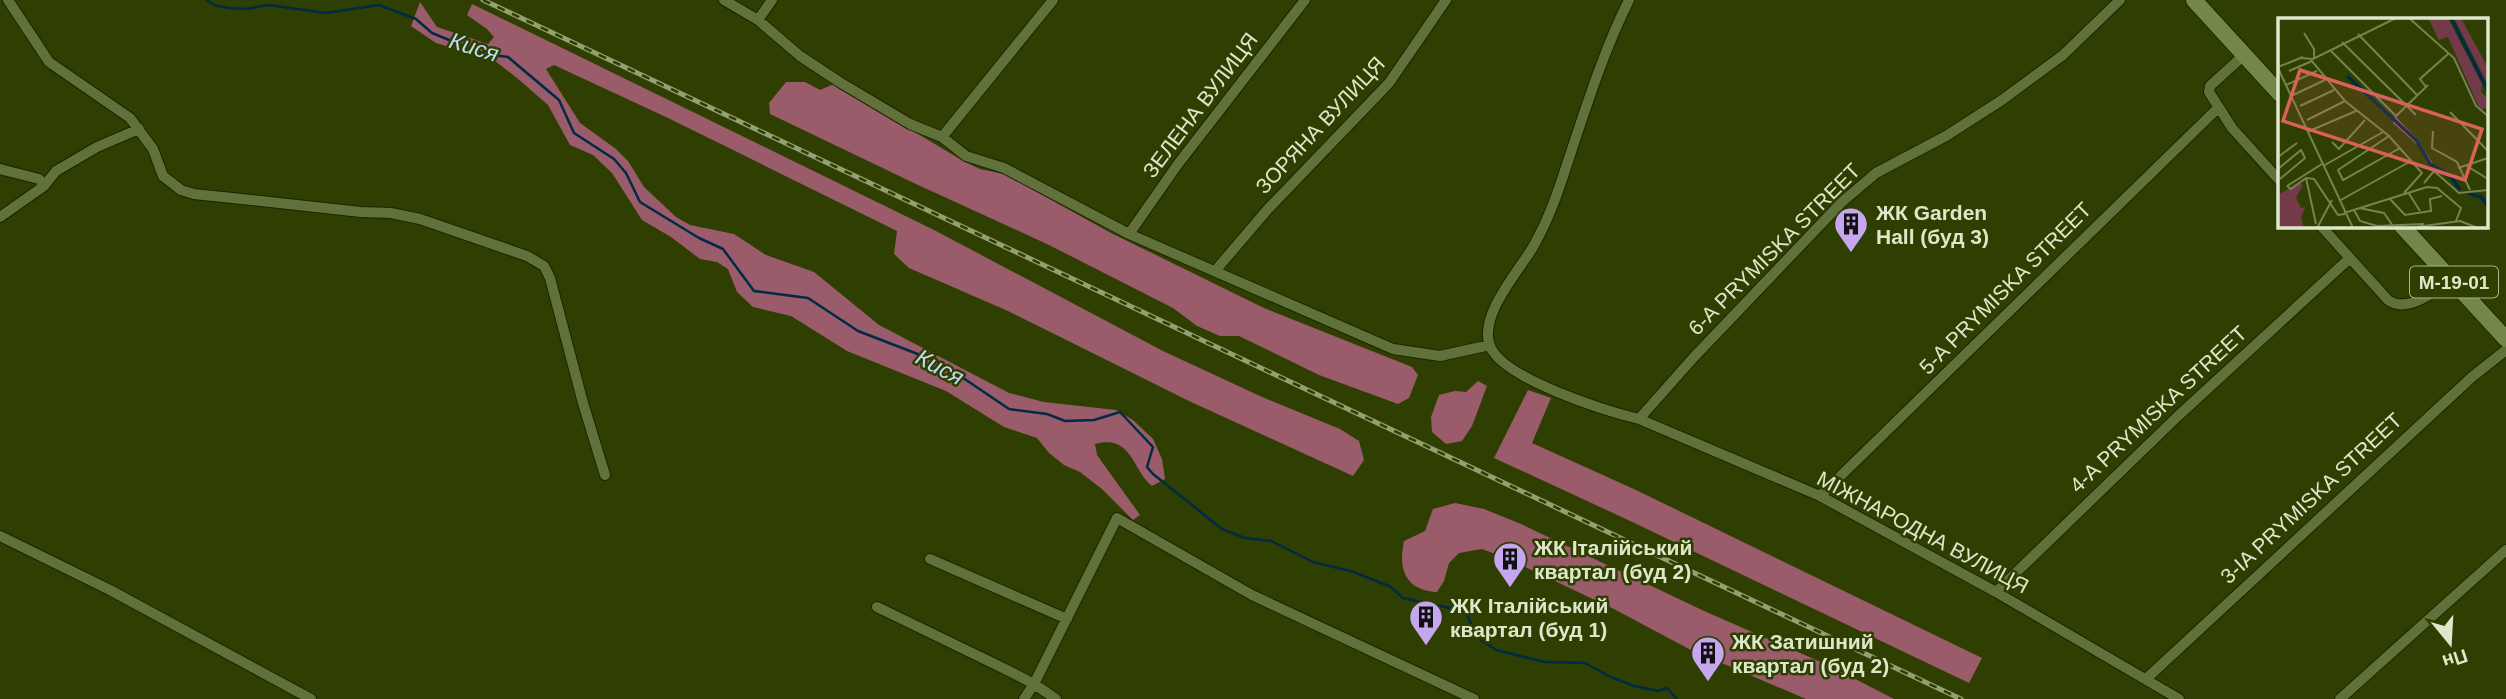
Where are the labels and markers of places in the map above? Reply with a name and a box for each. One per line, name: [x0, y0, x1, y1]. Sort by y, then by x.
place label: ЖК Garden Hall (буд 3): [1875, 201, 1989, 248]
building icon: ЖК Garden Hall (буд 3): [1832, 205, 1870, 254]
place label: ЖК Італійський квартал (буд 2): [1533, 536, 1692, 583]
building icon: ЖК Італійський квартал (буд 2): [1491, 540, 1529, 589]
place label: ЖК Італійський квартал (буд 1): [1449, 594, 1608, 641]
building icon: ЖК Італійський квартал (буд 1): [1407, 598, 1445, 647]
place label: ЖК Затишний квартал (буд 2): [1731, 630, 1889, 677]
building icon: ЖК Затишний квартал (буд 2): [1689, 634, 1727, 683]

